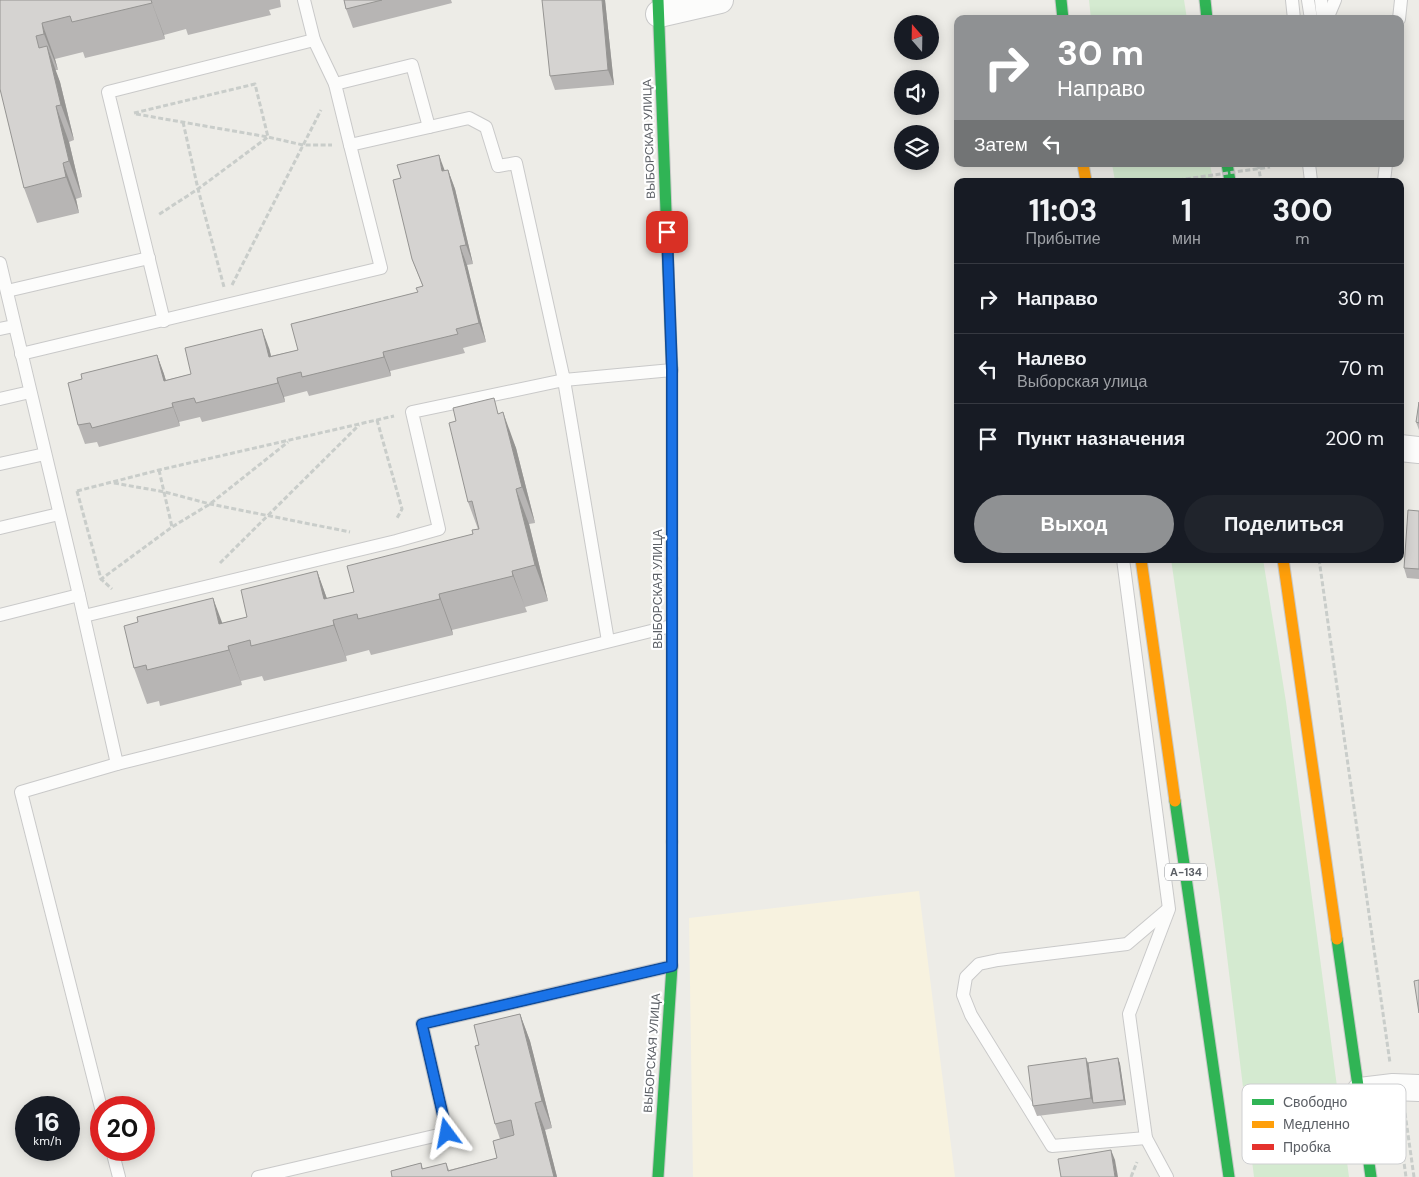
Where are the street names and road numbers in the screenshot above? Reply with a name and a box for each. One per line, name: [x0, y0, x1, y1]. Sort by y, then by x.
street label: ВЫБОРСКАЯ УЛИЦА: [639, 79, 659, 199]
street label: ВЫБОРСКАЯ УЛИЦА: [650, 529, 666, 649]
road number: А-134: [1165, 864, 1207, 880]
street label: ВЫБОРСКАЯ УЛИЦА: [640, 993, 664, 1113]

